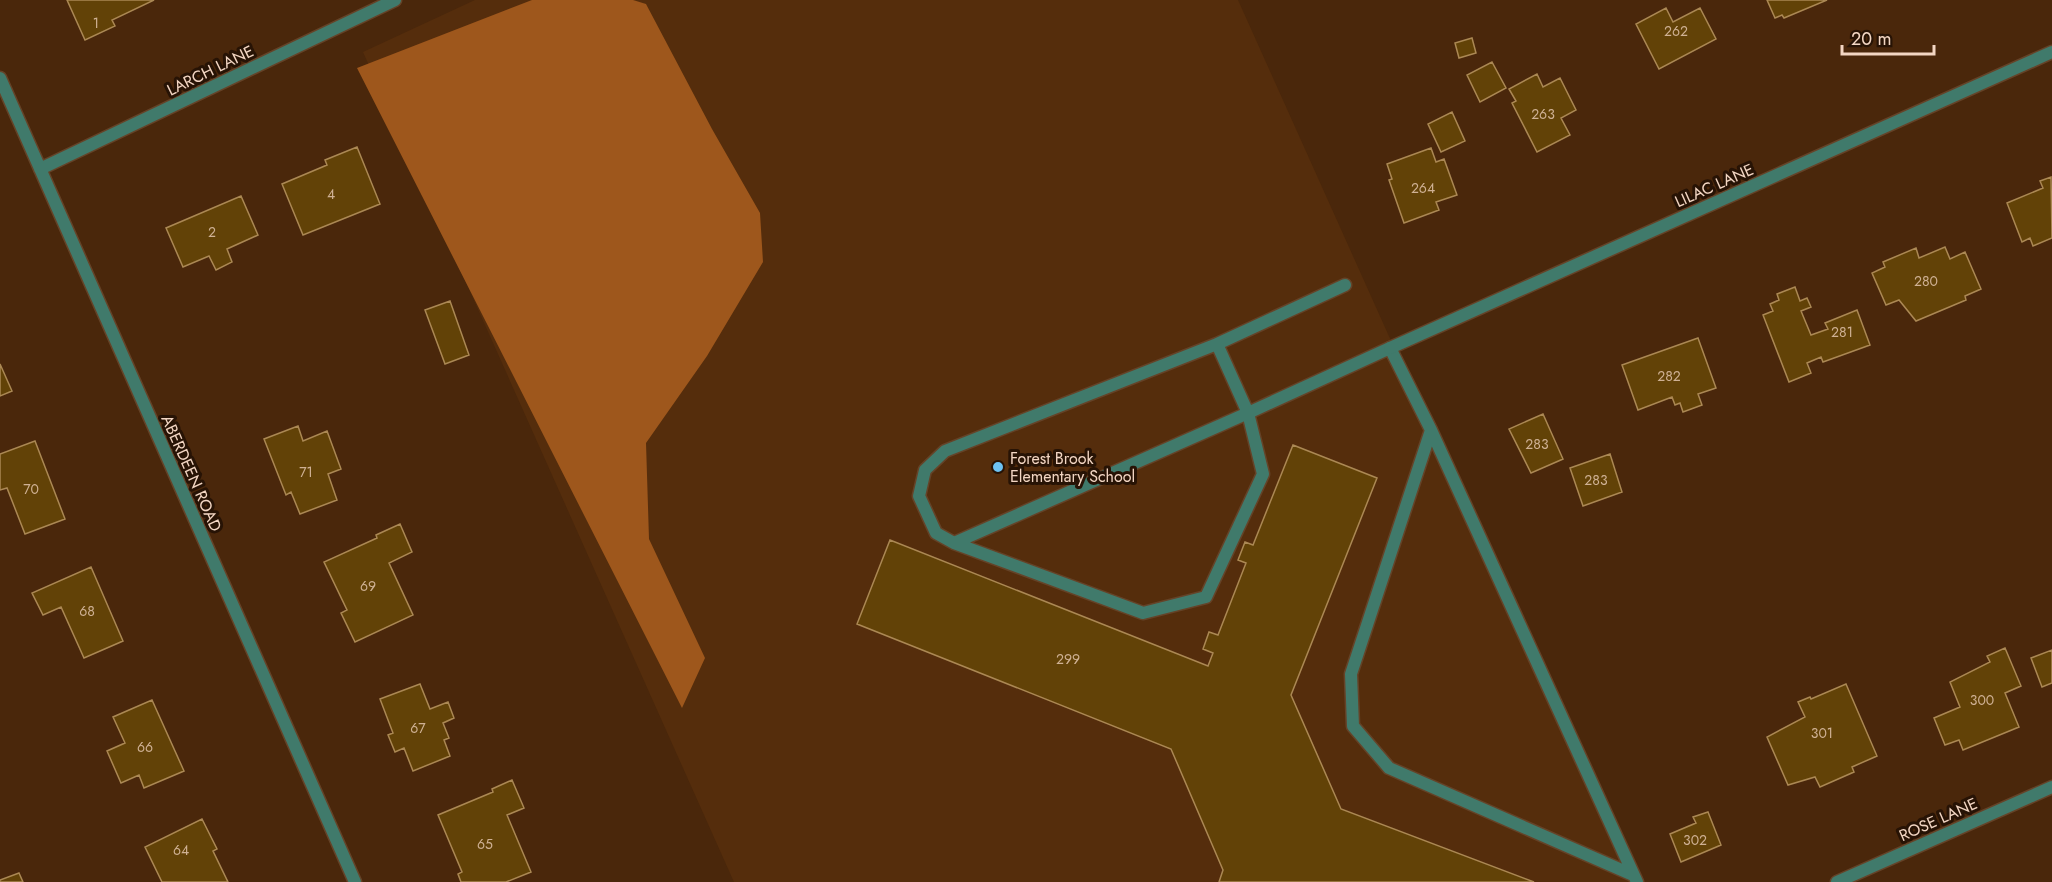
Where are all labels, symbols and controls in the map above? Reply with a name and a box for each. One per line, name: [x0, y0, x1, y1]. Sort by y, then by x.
house number: 1: [93, 13, 99, 33]
scale bar: [1842, 18, 1934, 56]
house number: 262: [1664, 21, 1688, 41]
text: 20 m: [1851, 26, 1891, 52]
street label: LARCH LANE: [163, 40, 257, 101]
house number: 263: [1531, 104, 1555, 124]
street label: LILAC LANE: [1671, 158, 1757, 213]
house number: 264: [1411, 178, 1435, 198]
house number: 4: [327, 184, 335, 204]
house number: 2: [208, 222, 216, 242]
house number: 280: [1914, 271, 1938, 291]
house number: 281: [1831, 322, 1853, 342]
house number: 282: [1657, 366, 1681, 386]
street label: ABERDEEN ROAD: [156, 411, 228, 535]
house number: 283: [1525, 434, 1549, 454]
place label: Forest Brook Elementary School: [1010, 447, 1135, 488]
marker: Forest Brook Elementary School: [991, 460, 1005, 474]
house number: 71: [299, 462, 313, 482]
house number: 283: [1584, 470, 1608, 490]
house number: 70: [23, 479, 39, 499]
house number: 69: [360, 576, 376, 596]
house number: 68: [79, 601, 95, 621]
house number: 299: [1056, 649, 1080, 669]
house number: 300: [1970, 690, 1994, 710]
house number: 67: [410, 718, 426, 738]
house number: 301: [1811, 723, 1833, 743]
house number: 66: [137, 737, 153, 757]
street label: ROSE LANE: [1895, 792, 1981, 847]
house number: 302: [1683, 830, 1707, 850]
house number: 65: [477, 834, 493, 854]
house number: 64: [173, 840, 189, 860]

